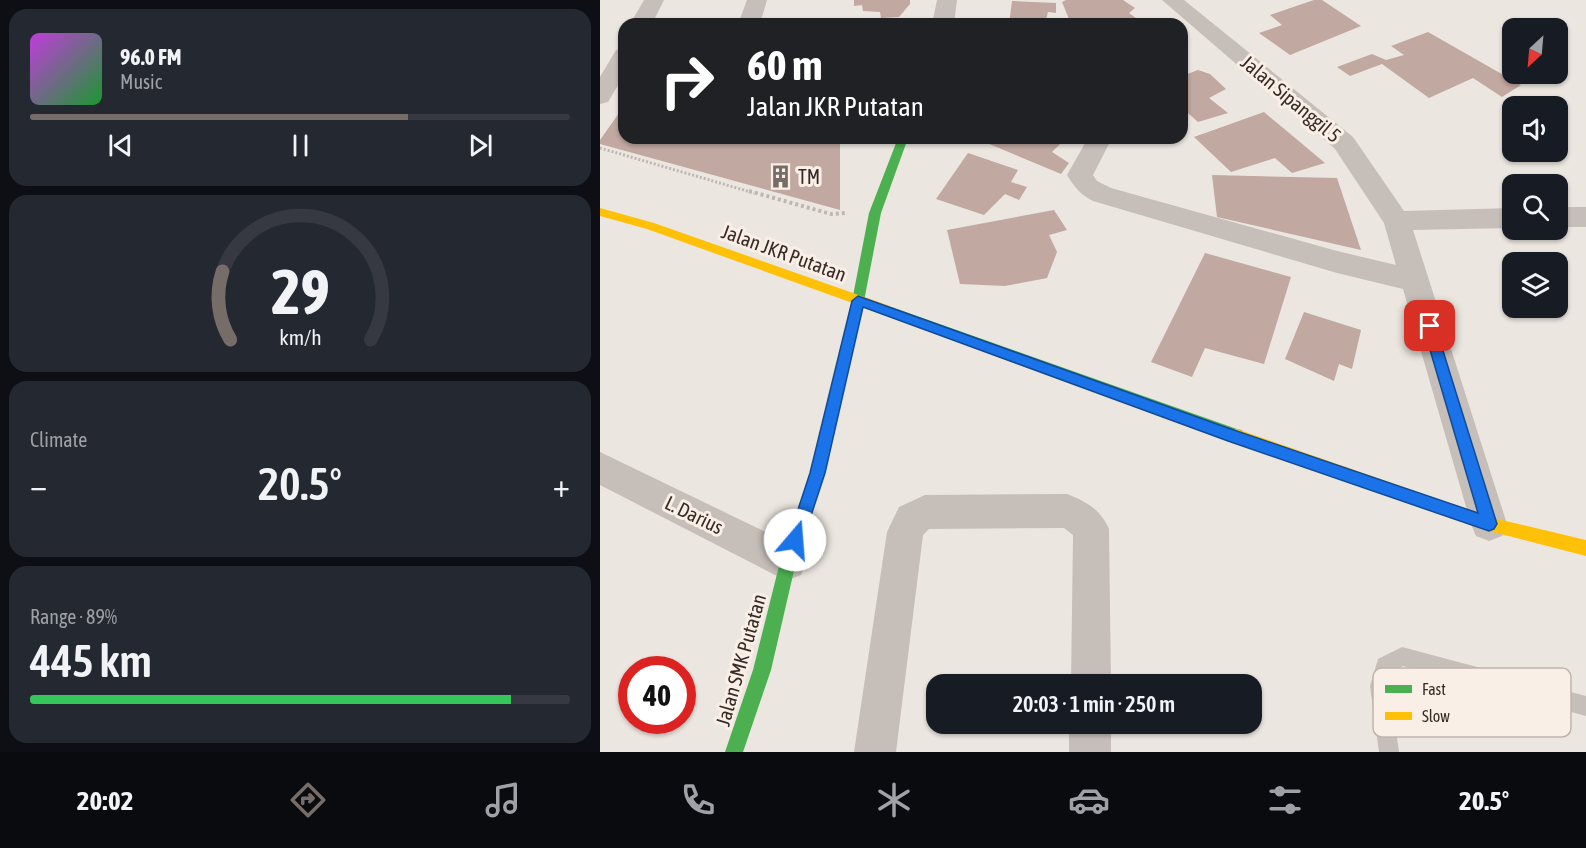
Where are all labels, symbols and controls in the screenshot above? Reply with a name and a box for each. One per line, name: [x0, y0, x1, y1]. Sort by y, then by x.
north arrow: [1502, 18, 1568, 84]
map controls: [1502, 18, 1568, 318]
text: 60 m: [747, 41, 822, 89]
icon: right: [648, 42, 726, 120]
text: 96.0 FM: [120, 44, 182, 70]
street label: Jalan Sipanggil 5: [1237, 50, 1346, 147]
text: Music: [120, 70, 162, 93]
text: Jalan JKR Putatan: [747, 91, 924, 122]
button: sound: [1502, 96, 1568, 162]
icon: previous: [104, 129, 137, 162]
icon: pause: [284, 129, 317, 162]
icon: next: [464, 129, 497, 162]
building icon: TM: [767, 164, 793, 190]
place label: TM: [798, 165, 820, 188]
button: search: [1502, 174, 1568, 240]
street label: Jalan JKR Putatan: [719, 219, 850, 286]
button: layers: [1502, 252, 1568, 318]
text: 29: [271, 256, 329, 327]
pin: [1404, 300, 1455, 351]
icon: arrive: [1413, 309, 1446, 342]
text: km/h: [279, 326, 321, 351]
text: Climate: [30, 428, 87, 451]
text: 20.5°: [258, 458, 342, 510]
text: −: [30, 466, 47, 504]
text: +: [553, 466, 570, 504]
street label: L. Darius: [661, 491, 727, 538]
position arrow: [763, 508, 827, 572]
street label: Jalan SMK Putatan: [711, 591, 770, 729]
text: Range · 89%: [30, 605, 117, 628]
text: 445 km: [30, 635, 152, 687]
speed limit sign: 40: [618, 656, 696, 734]
legend: [1373, 668, 1571, 737]
text: Fast: [1422, 680, 1446, 698]
text: 20:03 · 1 min · 250 m: [1013, 691, 1175, 717]
text: Slow: [1422, 707, 1450, 725]
icon: directions: [287, 779, 329, 821]
icon: music: [482, 779, 524, 821]
icon: phone: [677, 779, 719, 821]
icon: climate: [873, 779, 915, 821]
icon: car: [1068, 779, 1110, 821]
icon: filters: [1264, 779, 1306, 821]
text: 20:02: [77, 785, 133, 816]
text: 20.5°: [1459, 785, 1509, 816]

